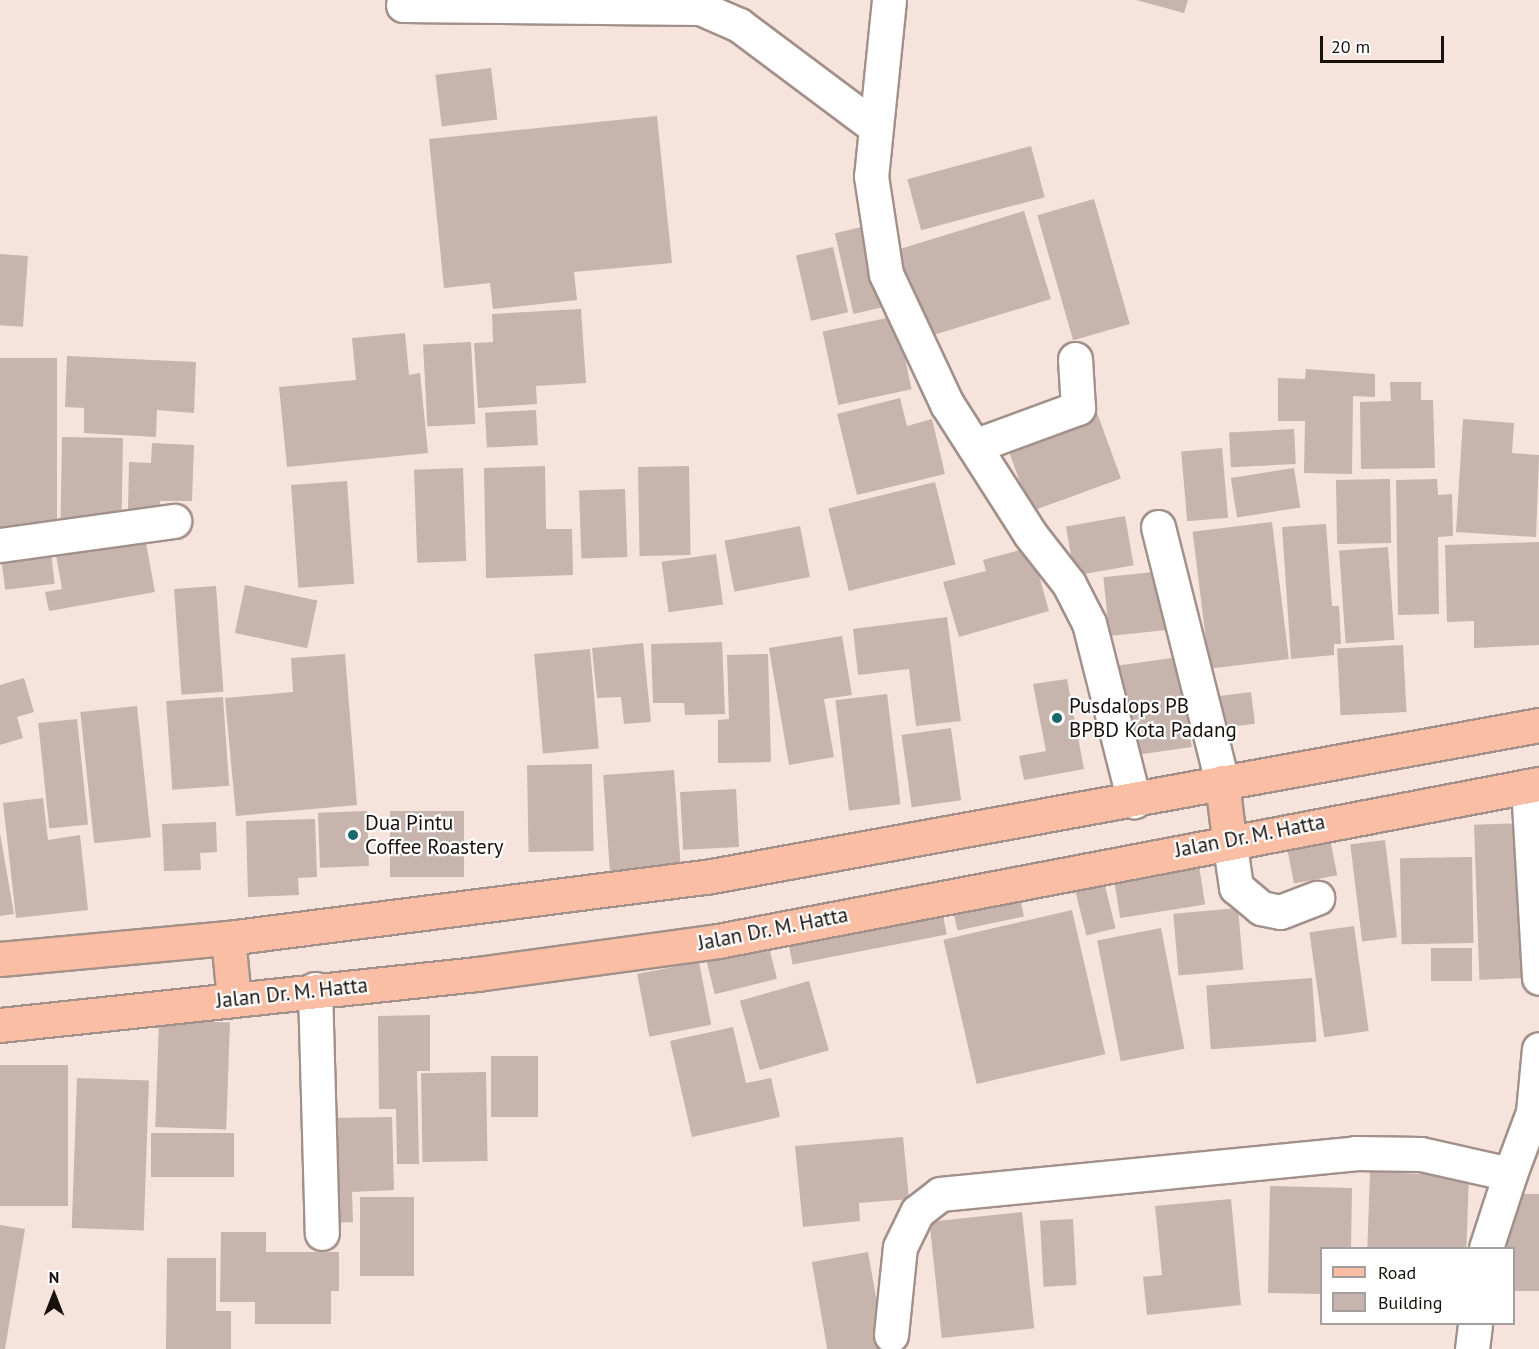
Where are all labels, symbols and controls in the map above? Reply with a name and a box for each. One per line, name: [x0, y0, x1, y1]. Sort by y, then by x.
scale bar: [1323, 24, 1448, 62]
text: 20 m: [1331, 35, 1370, 58]
place label: Pusdalops PB BPBD Kota Padang: [1069, 693, 1237, 743]
marker: Pusdalops PB BPBD Kota Padang: [1050, 711, 1064, 725]
street label: Jalan Dr. M. Hatta: [1171, 809, 1329, 863]
place label: Dua Pintu Coffee Roastery: [365, 810, 504, 860]
marker: Dua Pintu Coffee Roastery: [346, 828, 360, 842]
street label: Jalan Dr. M. Hatta: [694, 902, 852, 956]
street label: Jalan Dr. M. Hatta: [213, 972, 371, 1014]
legend: [1320, 1247, 1515, 1325]
text: Road: [1378, 1261, 1416, 1284]
north arrow: [24, 1265, 84, 1325]
text: N: [49, 1267, 59, 1287]
text: Building: [1378, 1291, 1442, 1314]

